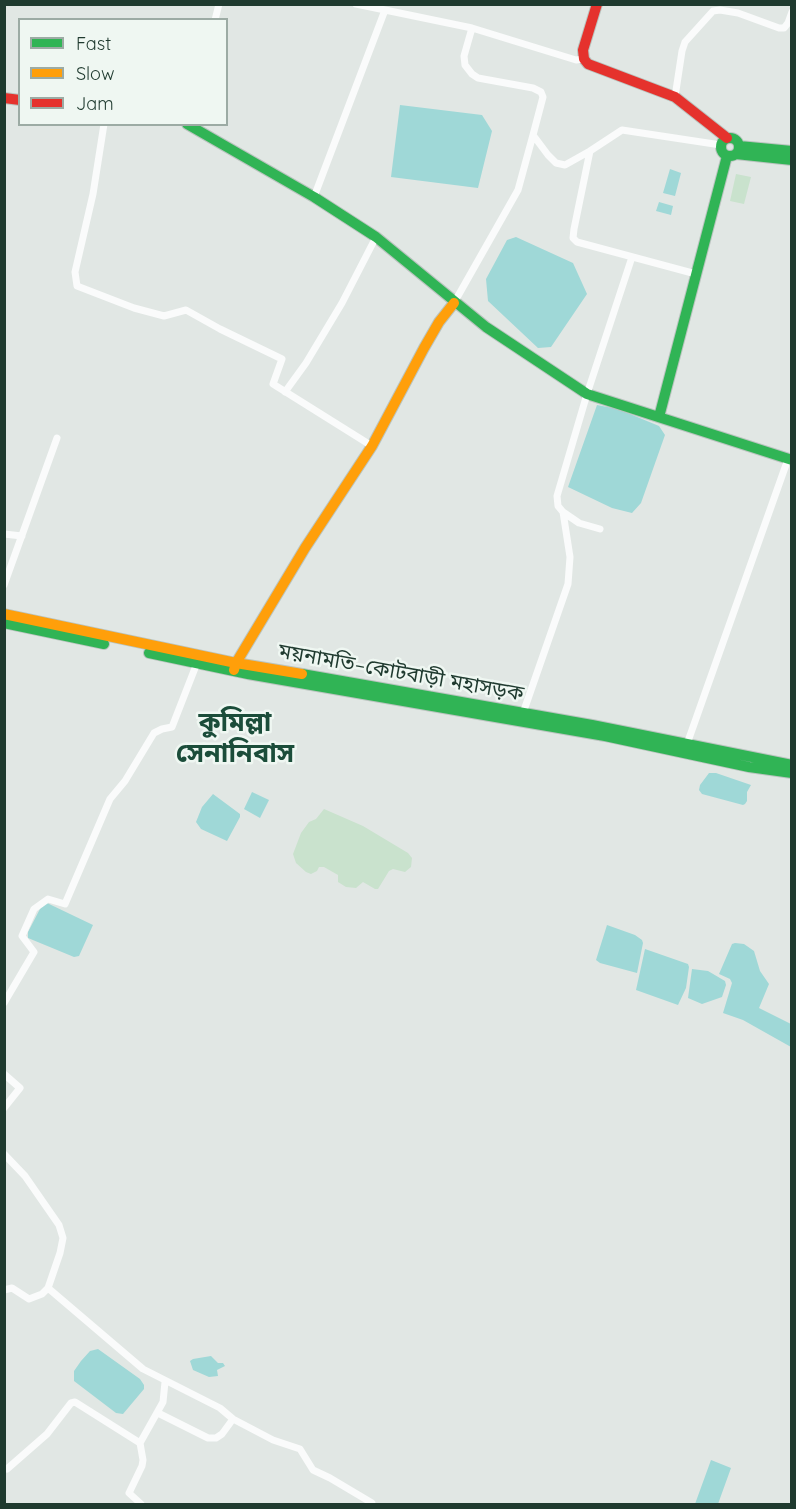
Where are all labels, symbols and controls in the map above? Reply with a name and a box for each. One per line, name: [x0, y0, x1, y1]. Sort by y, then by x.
legend: [18, 18, 228, 126]
text: Fast: [76, 32, 111, 55]
text: Slow: [76, 62, 114, 85]
text: Jam: [76, 92, 114, 115]
street label: ময়নামতি–কোটবাড়ী মহাসড়ক: [276, 639, 526, 707]
district label: কুমিল্লা সেনানিবাস: [176, 707, 294, 770]

